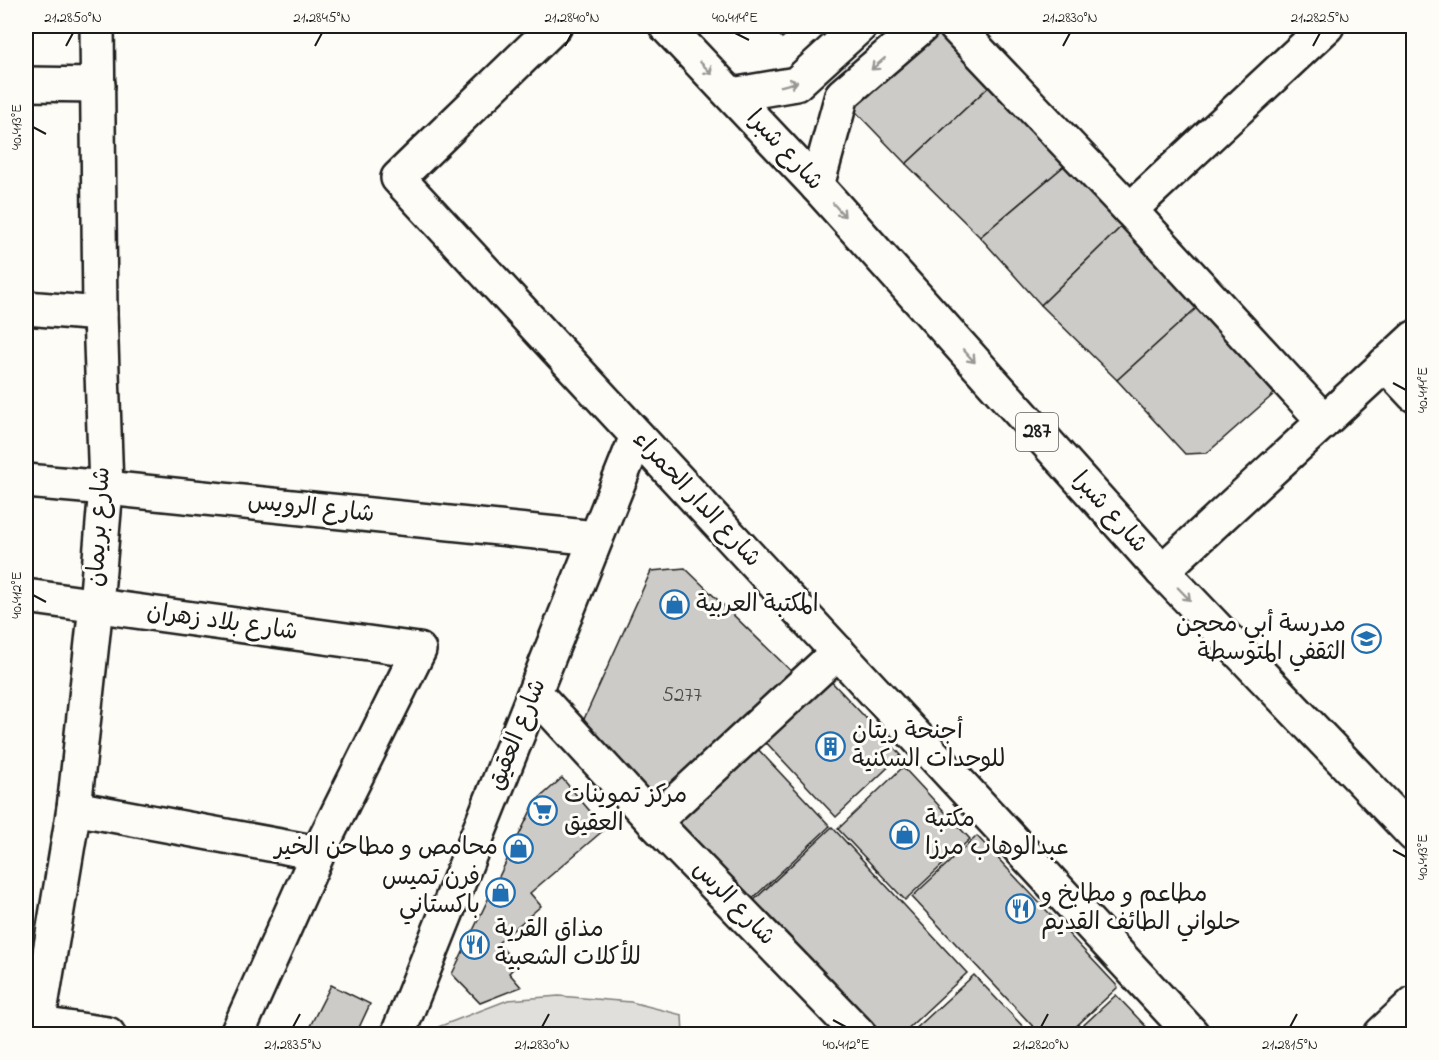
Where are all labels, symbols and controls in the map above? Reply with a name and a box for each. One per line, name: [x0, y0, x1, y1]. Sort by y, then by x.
text: 21.2850°N: [44, 7, 102, 29]
text: 21.2845°N: [293, 7, 351, 29]
text: 21.2840°N: [544, 7, 600, 29]
text: 40.414°E: [712, 7, 758, 29]
text: 21.2830°N: [1042, 7, 1098, 29]
text: 21.2825°N: [1291, 7, 1349, 29]
one-way arrow: [870, 57, 886, 70]
one-way arrow: [699, 60, 713, 75]
one-way arrow: [779, 78, 798, 89]
street label: شارع شبرا: [737, 103, 831, 199]
text: 40.413°E: [6, 104, 28, 150]
one-way arrow: [832, 202, 846, 217]
one-way arrow: [962, 348, 976, 363]
text: 40.414°E: [1412, 367, 1434, 413]
road number: 287: [1016, 413, 1058, 451]
street label: شارع الدار الحمراء: [624, 424, 768, 576]
street label: شارع شبرا: [1063, 464, 1155, 562]
street label: شارع بريمان: [79, 466, 121, 588]
street label: شارع الرويس: [246, 485, 376, 533]
text: 40.412°E: [6, 571, 28, 619]
one-way arrow: [1177, 587, 1191, 602]
place label: المكتبة العربية: [696, 588, 819, 623]
shop icon: المكتبة العربية: [659, 589, 691, 621]
street label: شارع بلاد زهران: [144, 595, 300, 651]
place label: مدرسة أبي محجن الثقفي المتوسطة: [1176, 608, 1346, 672]
school or university icon: مدرسة أبي محجن الثقفي المتوسطة: [1351, 623, 1383, 655]
street label: شارع العقيق: [480, 674, 556, 796]
house number: 5277: [662, 681, 702, 711]
place label: أجنحة ريتان للوحدات السكنية: [852, 715, 1005, 778]
building icon: أجنحة ريتان للوحدات السكنية: [815, 730, 847, 762]
place label: مركز تموينات العقيق: [564, 779, 687, 842]
supermarket icon: مركز تموينات العقيق: [527, 794, 559, 826]
place label: مكتبة عبدالوهاب مرزا: [925, 803, 1069, 866]
shop icon: مكتبة عبدالوهاب مرزا: [888, 818, 920, 850]
place label: محامص و مطاحن الخير: [273, 831, 498, 866]
shop icon: محامص و مطاحن الخير: [503, 832, 535, 864]
text: 40.413°E: [1412, 834, 1434, 880]
street label: شارع الرس: [683, 853, 783, 955]
place label: فرن تميس باكستاني: [382, 861, 480, 925]
shop icon: فرن تميس باكستاني: [485, 876, 517, 908]
place label: مطاعم و مطابخ و حلواني الطائف القديم: [1039, 878, 1240, 942]
restaurant icon: مطاعم و مطابخ و حلواني الطائف القديم: [1004, 893, 1036, 925]
place label: مذاق القرية للأكلات الشعبية: [495, 913, 641, 976]
restaurant icon: مذاق القرية للأكلات الشعبية: [458, 928, 490, 960]
text: 21.2835°N: [264, 1034, 322, 1056]
text: 21.2830°N: [514, 1034, 570, 1056]
text: 40.412°E: [822, 1034, 870, 1056]
text: 21.2820°N: [1013, 1034, 1069, 1056]
text: 21.2815°N: [1262, 1034, 1318, 1056]

